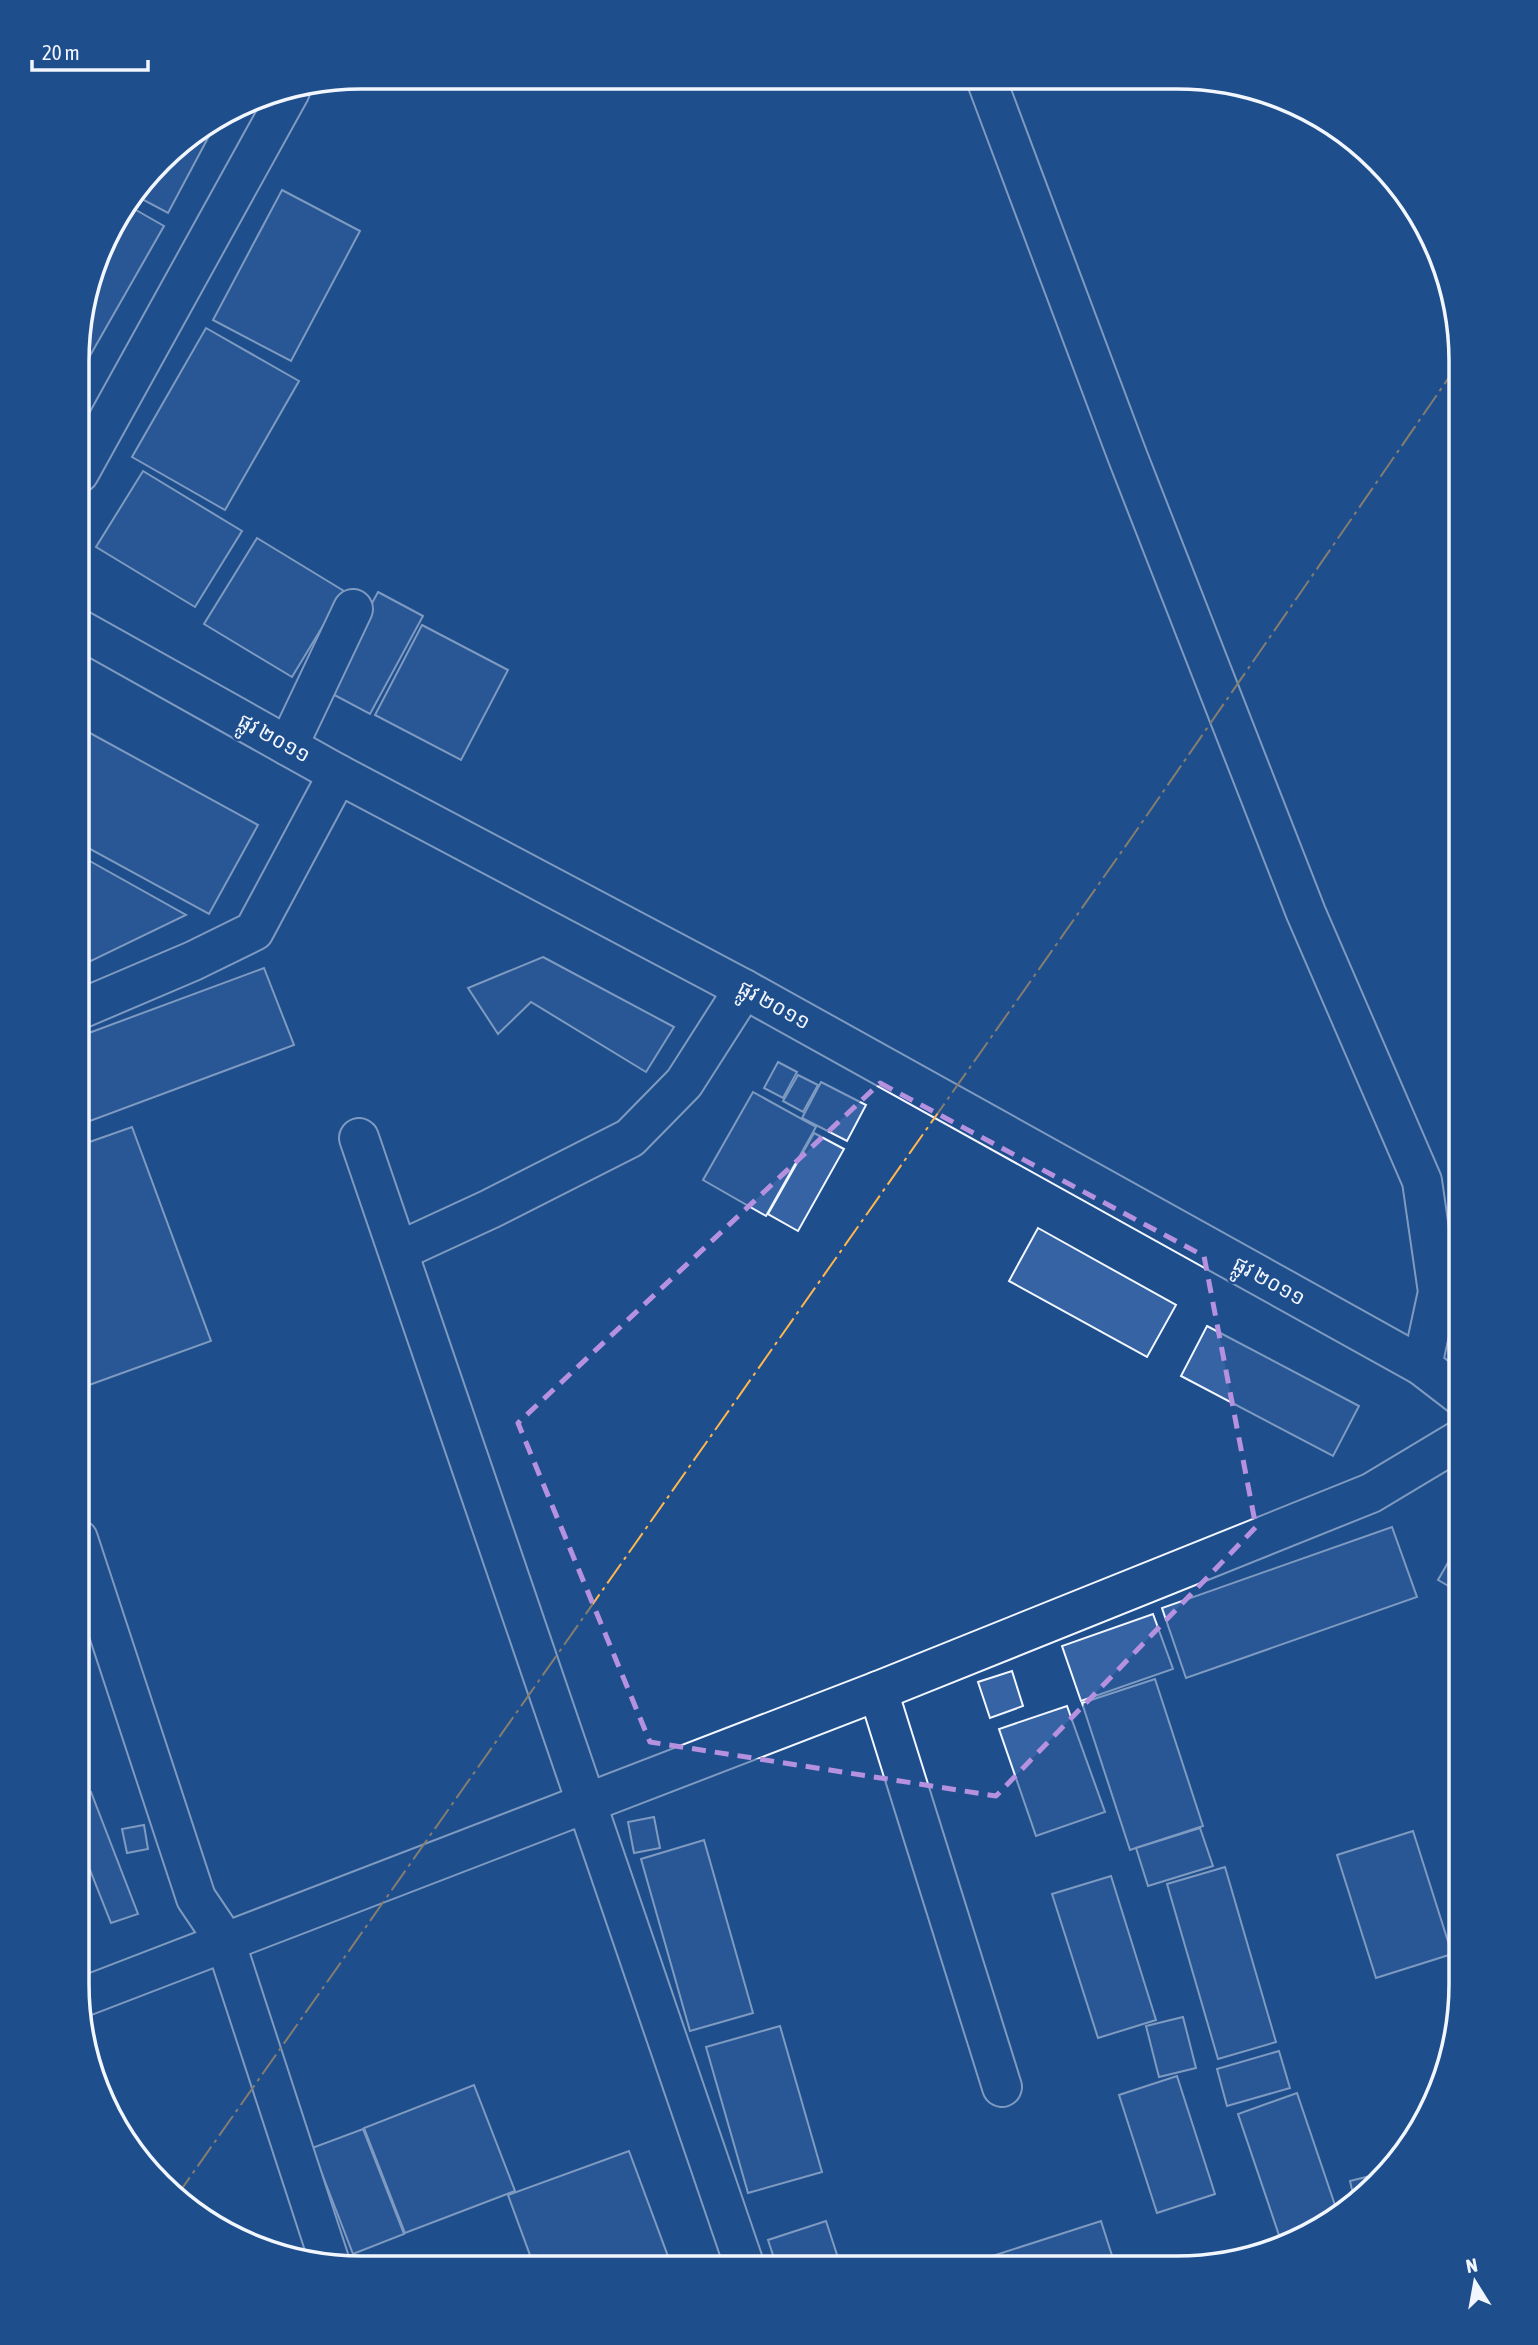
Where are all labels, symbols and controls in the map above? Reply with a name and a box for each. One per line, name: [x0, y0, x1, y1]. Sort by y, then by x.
scale bar: [32, 28, 147, 72]
text: 20 m: [42, 40, 80, 64]
street label: ផ្លូវ ២០១១: [230, 708, 315, 774]
street label: ផ្លូវ ២០១១: [730, 975, 815, 1041]
street label: ផ្លូវ ២០១១: [1225, 1251, 1310, 1317]
north arrow: [1440, 2247, 1510, 2317]
text: N: [1464, 2253, 1479, 2277]

